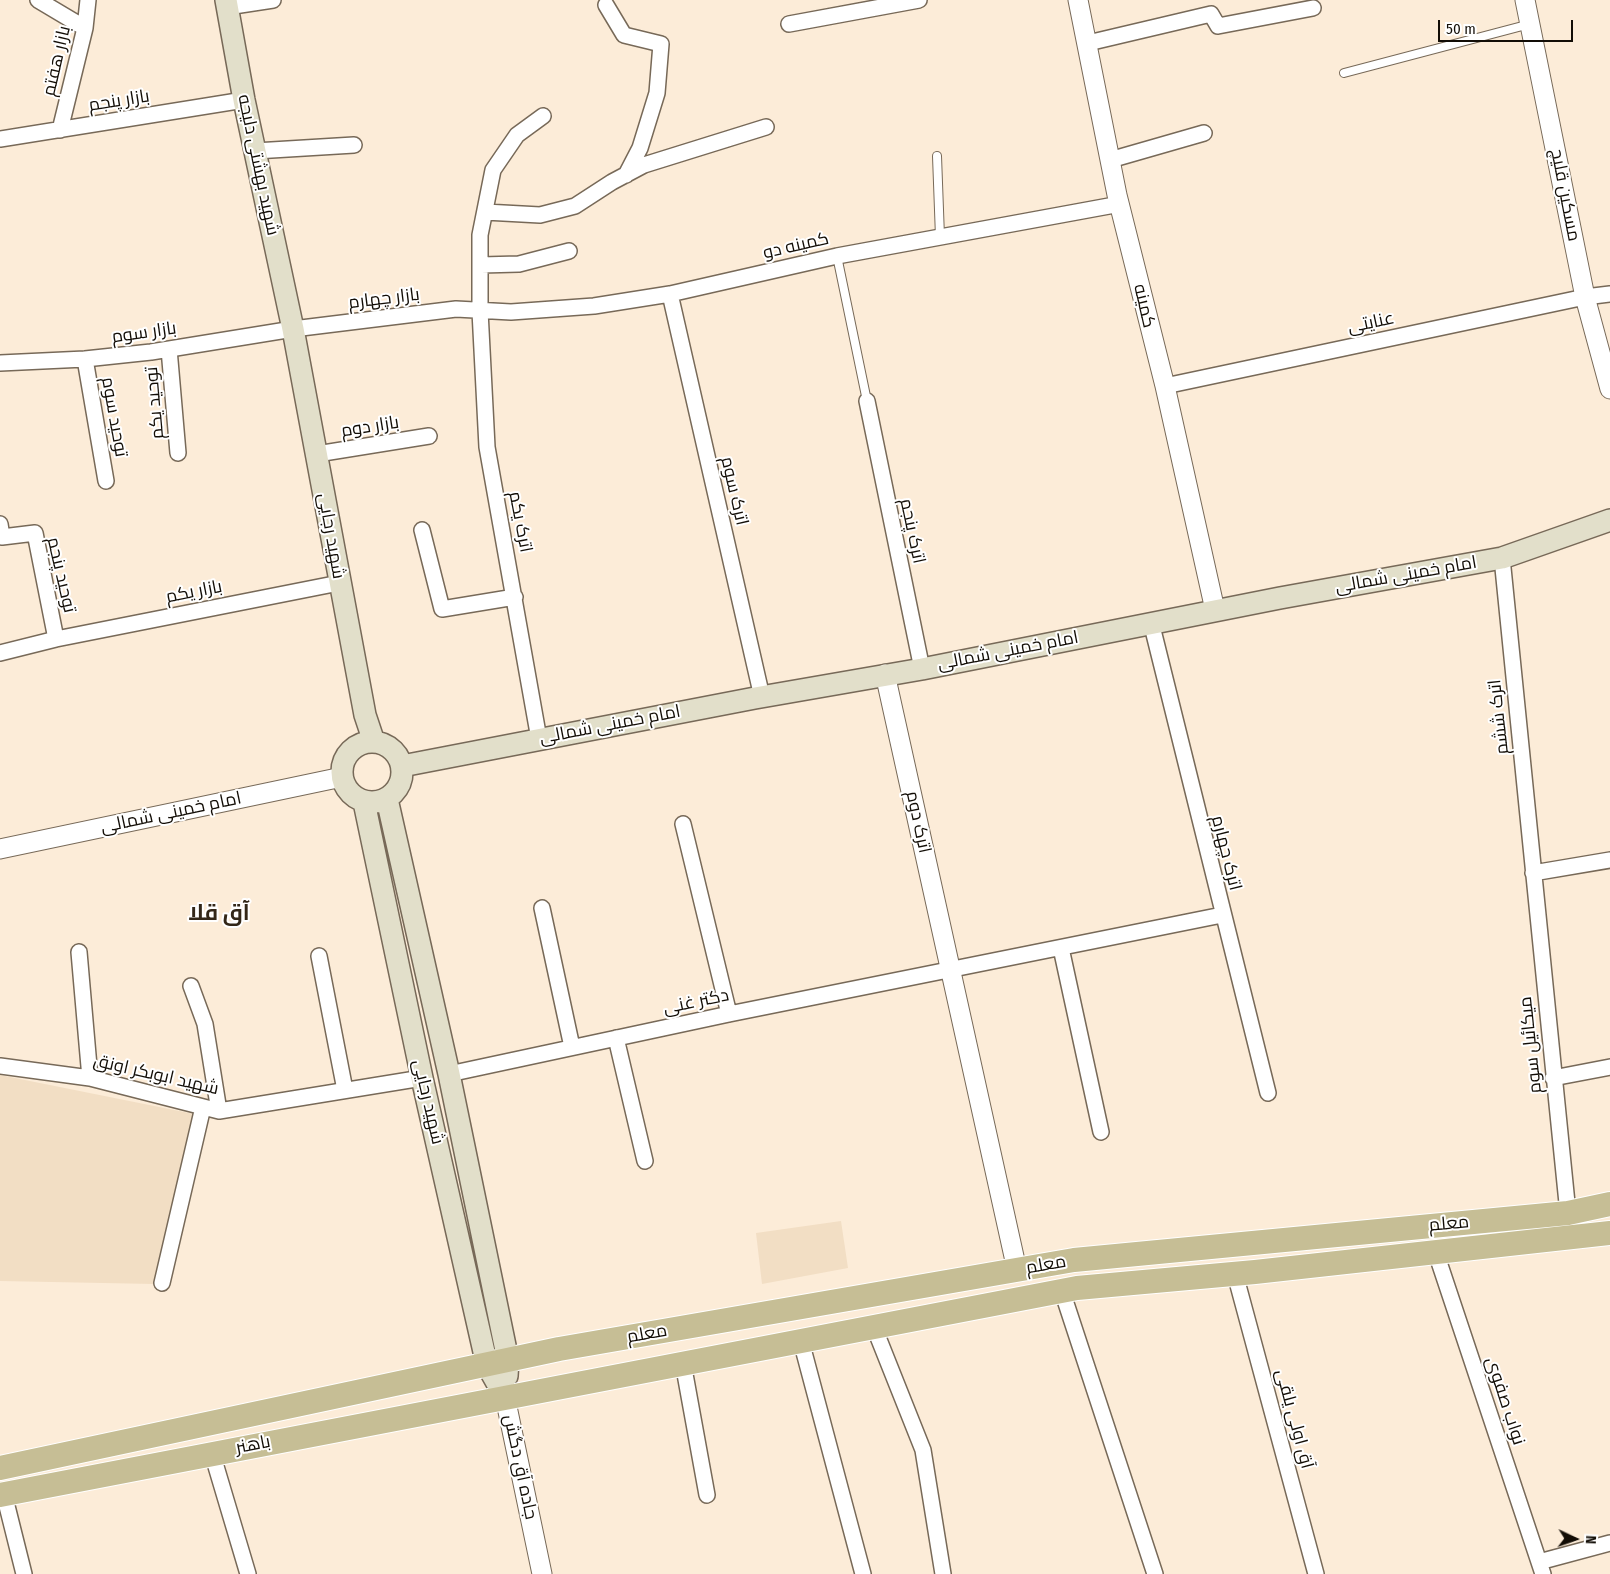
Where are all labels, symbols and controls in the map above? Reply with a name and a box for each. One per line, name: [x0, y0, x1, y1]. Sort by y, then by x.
scale bar: [1440, 10, 1575, 42]
text: 50 m: [1446, 20, 1476, 38]
street label: بازار هفتم: [38, 24, 76, 98]
street label: بازار پنجم: [87, 86, 151, 116]
street label: شهید بهشتی دلیجه: [232, 92, 284, 238]
street label: مسکین قلیچ: [1545, 147, 1585, 243]
street label: کمینه دو: [761, 228, 831, 264]
street label: کمینه: [1128, 282, 1160, 330]
street label: بازار چهارم: [347, 284, 421, 314]
street label: عنایتی: [1346, 308, 1396, 338]
street label: بازار سوم: [110, 318, 178, 348]
street label: توحید یکم: [141, 366, 169, 440]
street label: توحید سوم: [96, 375, 132, 459]
street label: بازار دوم: [339, 412, 401, 442]
street label: اترک سوم: [716, 454, 752, 528]
street label: اترک یکم: [503, 490, 537, 554]
street label: شهید رجایی: [313, 491, 349, 581]
street label: اترک پنجم: [895, 496, 929, 566]
street label: توحید پنجم: [42, 535, 80, 615]
street label: امام خمینی شمالی: [1334, 552, 1478, 598]
street label: بازار یکم: [164, 576, 224, 608]
street label: امام خمینی شمالی: [936, 627, 1080, 675]
street label: اترک ششم: [1484, 678, 1514, 756]
street label: امام خمینی شمالی: [538, 701, 682, 749]
street label: امام خمینی شمالی: [99, 788, 243, 838]
street label: اترک دوم: [901, 789, 935, 855]
street label: اترک چهارم: [1206, 813, 1246, 893]
district label: آق قلا: [188, 901, 250, 927]
street label: دکتر غنی: [661, 984, 731, 1020]
street label: میکائیل سوم: [1515, 995, 1547, 1095]
street label: شهید ابوبکر اونق: [91, 1050, 221, 1100]
street label: شهید رجایی: [408, 1057, 448, 1147]
street label: معلم: [1428, 1211, 1470, 1237]
street label: معلم: [1024, 1251, 1068, 1279]
street label: معلم: [625, 1320, 669, 1348]
street label: نواب صفوی: [1481, 1354, 1529, 1448]
street label: آق اولی یلقی: [1270, 1367, 1318, 1471]
street label: جاده آق دگش: [498, 1413, 542, 1521]
street label: باهنر: [234, 1431, 272, 1459]
north arrow: [1550, 1514, 1600, 1564]
text: N: [1582, 1535, 1599, 1544]

